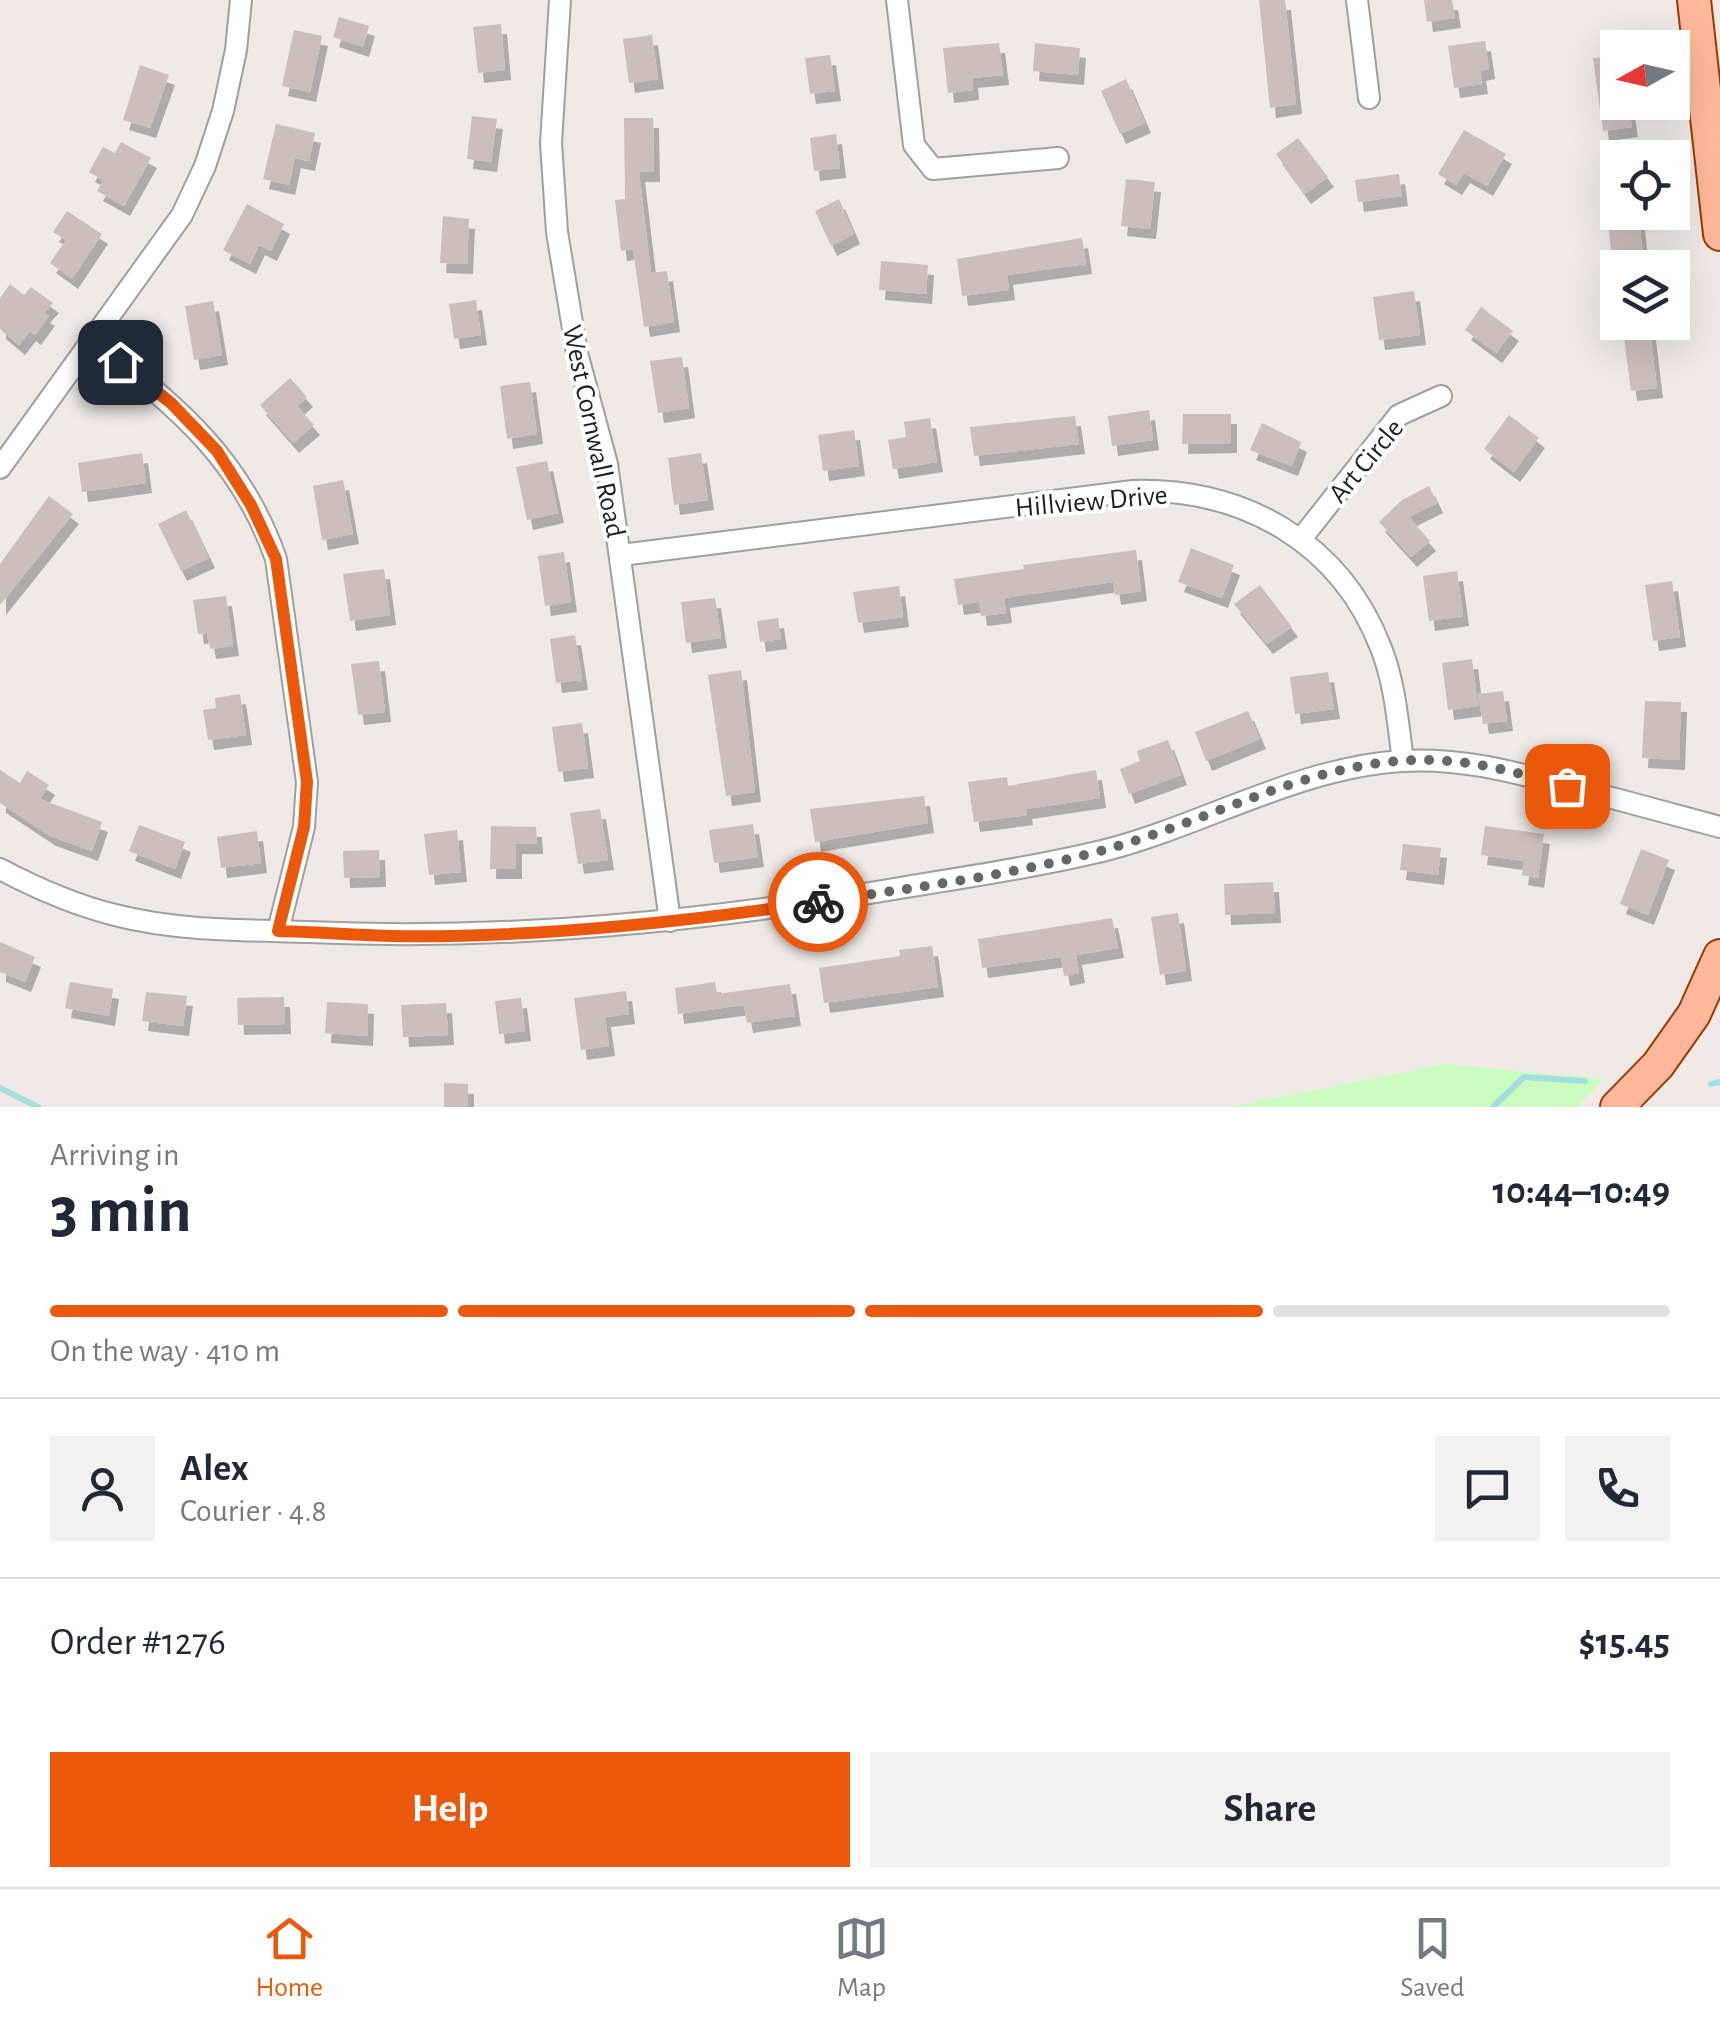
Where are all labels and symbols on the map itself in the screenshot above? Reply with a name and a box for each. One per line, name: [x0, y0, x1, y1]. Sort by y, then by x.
north arrow: [1600, 30, 1690, 120]
pin: [78, 320, 163, 405]
street label: West Cornwall Road: [557, 323, 629, 540]
street label: Art Circle: [1324, 414, 1409, 508]
street label: Hillview Drive: [1014, 481, 1169, 523]
pin: [1525, 744, 1610, 829]
courier: [768, 852, 868, 952]

